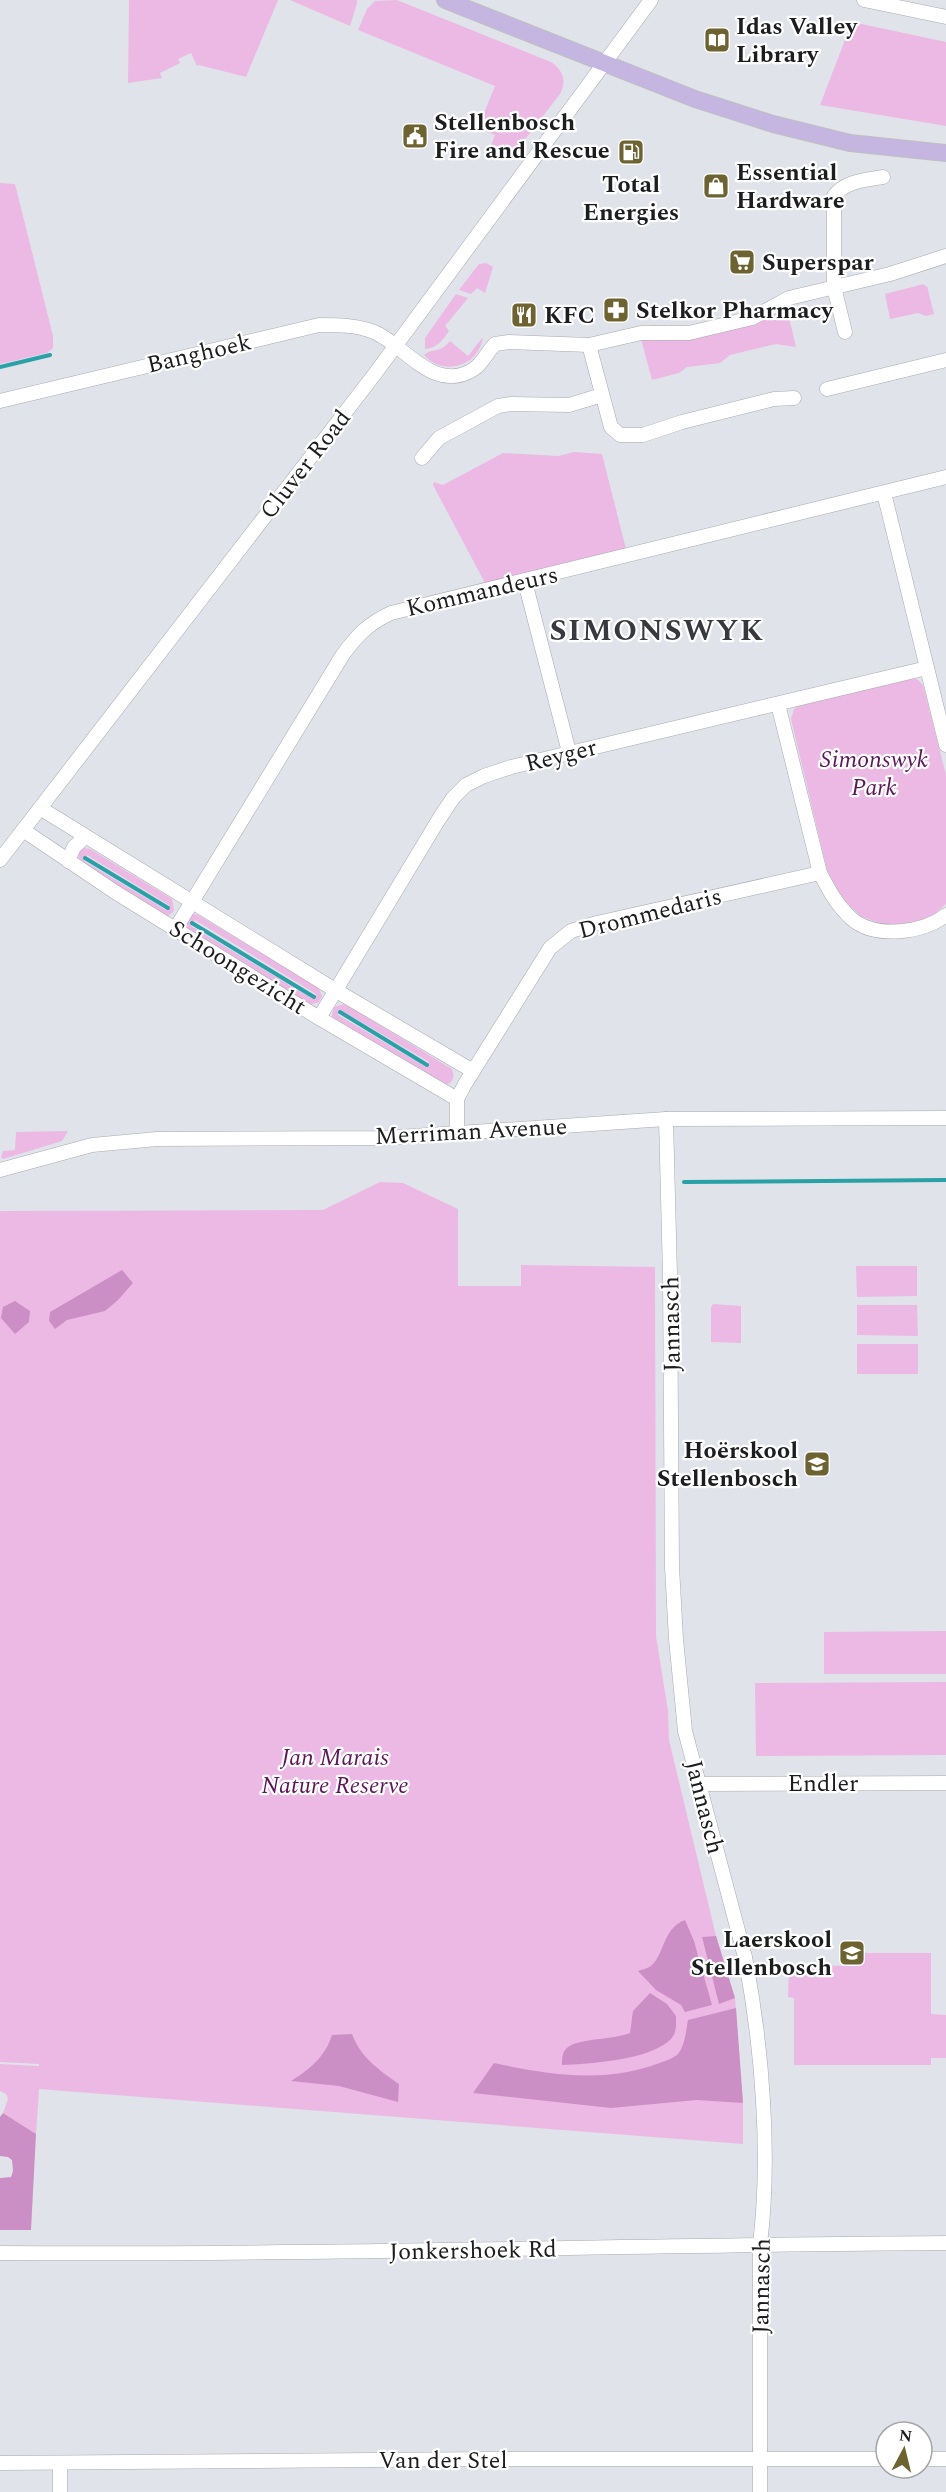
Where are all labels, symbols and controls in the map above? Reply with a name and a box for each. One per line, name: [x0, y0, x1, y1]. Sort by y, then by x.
place label: Idas Valley Library: [736, 9, 859, 73]
library icon: Idas Valley Library: [702, 25, 732, 55]
place label: Stellenbosch Fire and Rescue: [434, 105, 610, 169]
public building icon: Stellenbosch Fire and Rescue: [400, 121, 430, 151]
fuel station icon: Total Energies: [616, 137, 646, 167]
place label: Essential Hardware: [736, 155, 845, 219]
place label: Total Energies: [583, 167, 679, 231]
shop icon: Essential Hardware: [701, 171, 731, 201]
place label: Superspar: [762, 245, 874, 281]
supermarket icon: Superspar: [727, 247, 757, 277]
place label: Stelkor Pharmacy: [636, 293, 835, 329]
pharmacy icon: Stelkor Pharmacy: [601, 295, 631, 325]
place label: KFC: [544, 298, 595, 334]
restaurant icon: KFC: [509, 300, 539, 330]
street label: Banghoek: [143, 324, 255, 383]
street label: Cluver Road: [251, 402, 360, 527]
street label: Kommandeurs: [403, 557, 562, 627]
district label: SIMONSWYK: [549, 608, 765, 654]
street label: Reyger: [521, 730, 601, 782]
park label: Simonswyk Park: [820, 742, 928, 806]
street label: Drommedaris: [575, 879, 726, 949]
street label: Schoongezicht: [162, 911, 313, 1024]
street label: Merriman Avenue: [374, 1109, 568, 1155]
street label: Jannasch: [653, 1276, 691, 1372]
place label: Hoërskool Stellenbosch: [657, 1433, 798, 1497]
school or university icon: Hoërskool Stellenbosch: [802, 1449, 832, 1479]
park label: Jan Marais Nature Reserve: [261, 1740, 409, 1804]
street label: Jannasch: [675, 1756, 733, 1858]
street label: Endler: [787, 1766, 859, 1802]
place label: Laerskool Stellenbosch: [691, 1922, 832, 1986]
school or university icon: Laerskool Stellenbosch: [837, 1938, 867, 1968]
street label: Jonkershoek Rd: [389, 2232, 557, 2270]
street label: Jannasch: [743, 2238, 781, 2334]
north arrow: [874, 2420, 934, 2480]
text: N: [898, 2423, 914, 2449]
street label: Van der Stel: [379, 2443, 507, 2479]

